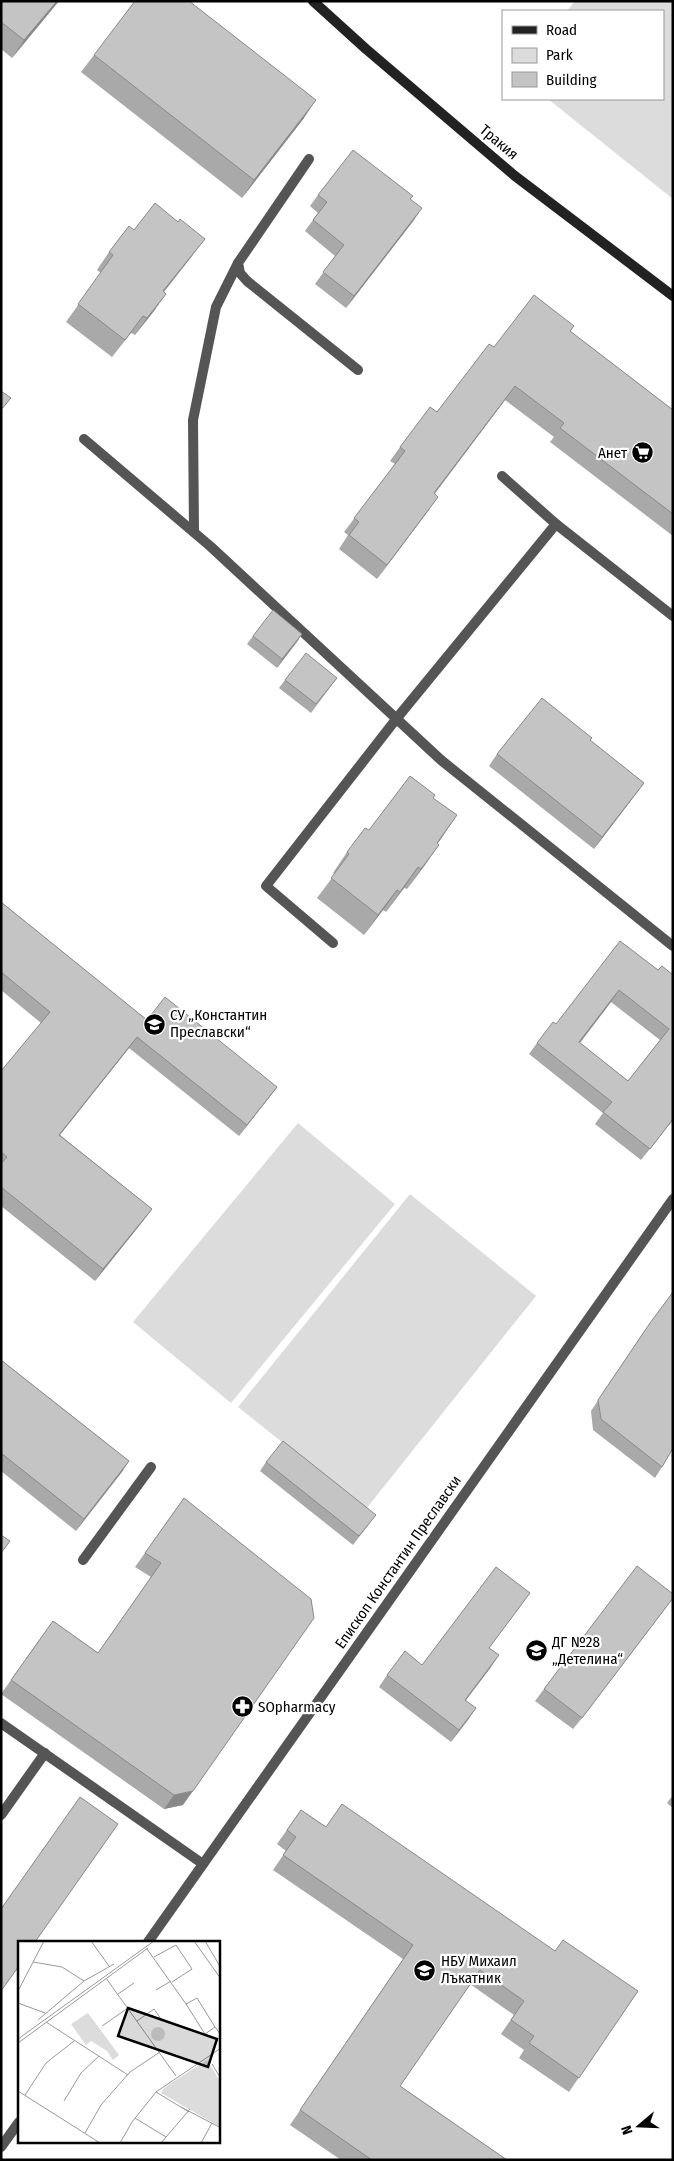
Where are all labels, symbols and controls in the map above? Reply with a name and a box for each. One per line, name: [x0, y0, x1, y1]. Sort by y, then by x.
legend: [502, 10, 664, 100]
text: Road: [546, 21, 577, 39]
text: Park: [546, 46, 573, 64]
text: Building: [546, 71, 597, 89]
street label: Тракия: [476, 121, 522, 163]
supermarket icon: Анет: [631, 441, 655, 465]
place label: Анет: [598, 444, 628, 462]
place label: СУ „Константин Преславски“: [170, 1006, 267, 1041]
school or university icon: СУ „Константин Преславски“: [142, 1012, 166, 1036]
street label: Епископ Константин Преславски: [331, 1472, 465, 1652]
place label: ДГ №28 „Детелина“: [551, 1633, 623, 1668]
school or university icon: ДГ №28 „Детелина“: [524, 1639, 548, 1663]
pharmacy icon: SOpharmacy: [230, 1695, 254, 1719]
place label: SOpharmacy: [258, 1698, 336, 1716]
inset map: [18, 1941, 220, 2144]
place label: НБУ Михаил Лъкатник: [441, 1952, 517, 1987]
school or university icon: НБУ Михаил Лъкатник: [413, 1958, 437, 1982]
north arrow: [614, 2101, 664, 2151]
text: N: [618, 2123, 637, 2137]

